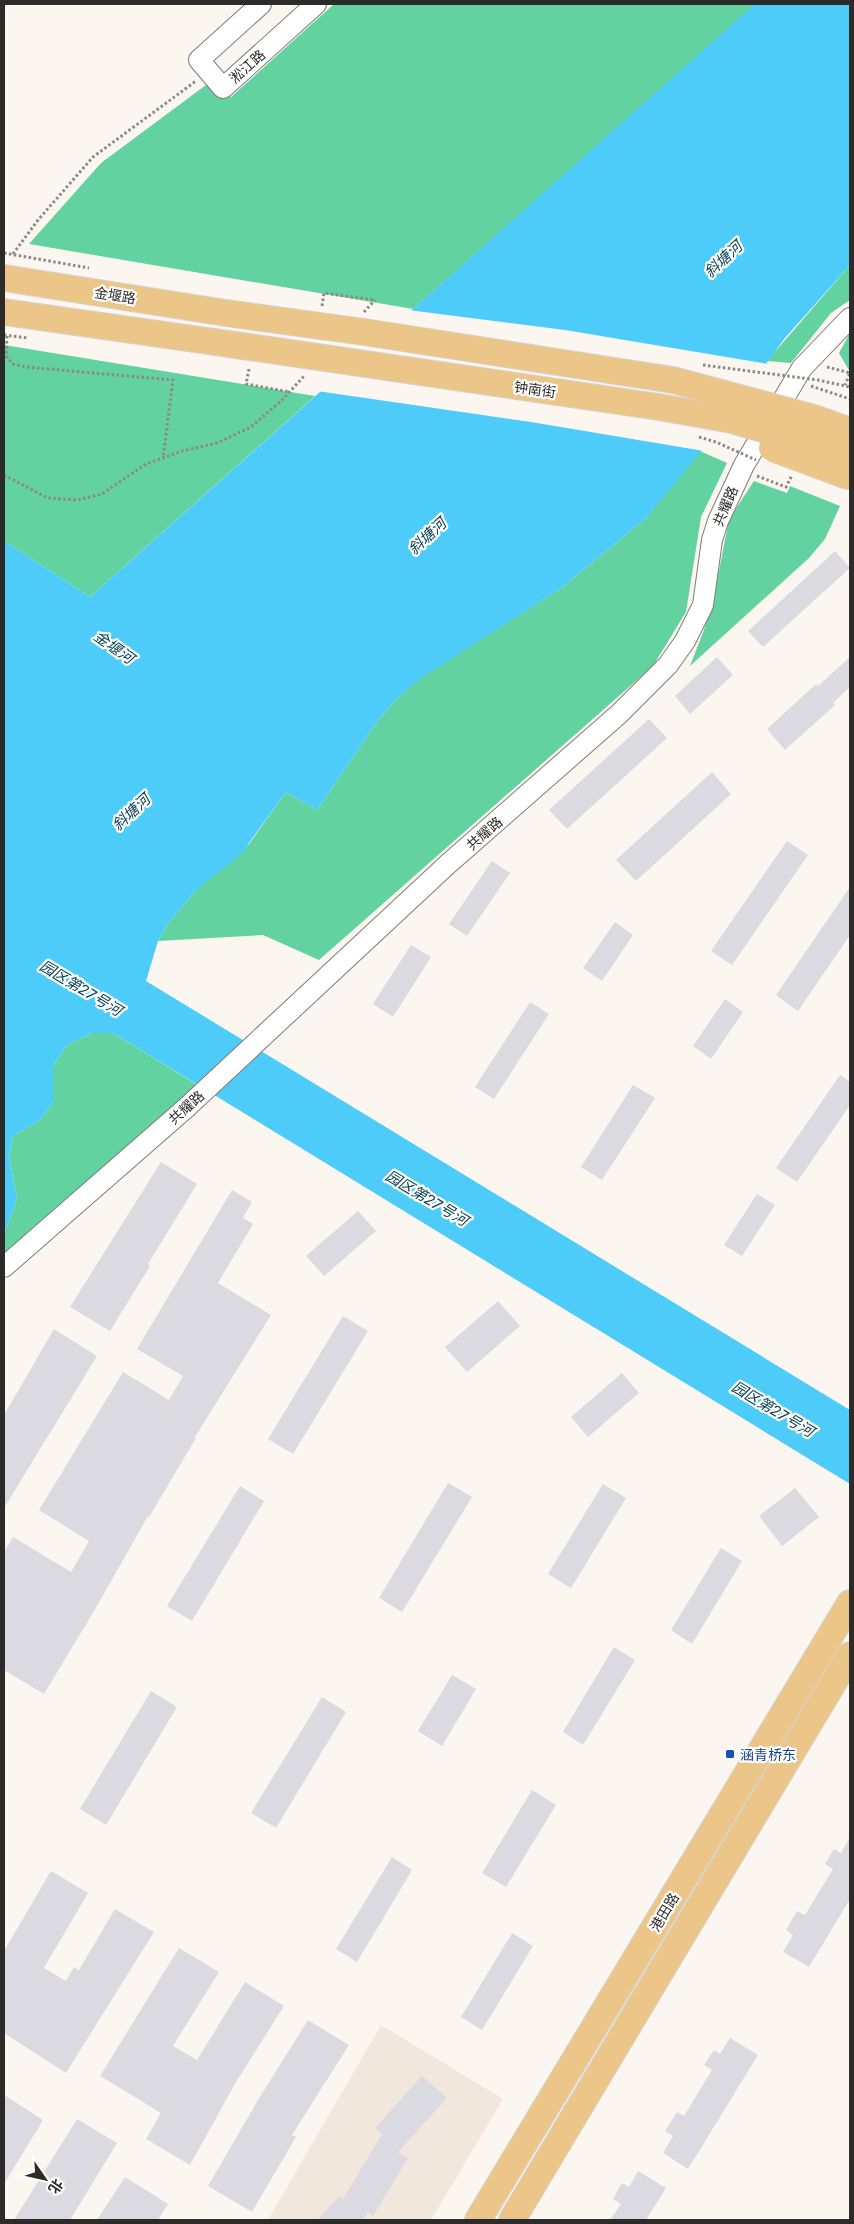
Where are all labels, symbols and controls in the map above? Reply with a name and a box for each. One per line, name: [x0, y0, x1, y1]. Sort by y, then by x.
street label: 淞江路: [226, 46, 268, 86]
water label: 斜塘河: [700, 235, 748, 281]
street label: 金堰路: [93, 283, 137, 307]
street label: 钟南街: [513, 378, 557, 400]
street label: 共耀路: [709, 483, 741, 529]
water label: 斜塘河: [404, 512, 452, 558]
water label: 金堰河: [90, 626, 140, 669]
water label: 斜塘河: [108, 788, 156, 834]
street label: 共耀路: [463, 813, 505, 853]
water label: 园区第27号河: [36, 956, 128, 1022]
street label: 共耀路: [165, 1087, 207, 1127]
water label: 园区第27号河: [382, 1166, 474, 1232]
water label: 园区第27号河: [728, 1377, 820, 1443]
place label: 涵青桥东: [740, 1746, 796, 1763]
marker: 涵青桥东: [724, 1748, 736, 1760]
street label: 港田路: [646, 1890, 682, 1934]
north arrow: [20, 2154, 70, 2204]
text: 北: [45, 2176, 67, 2197]

